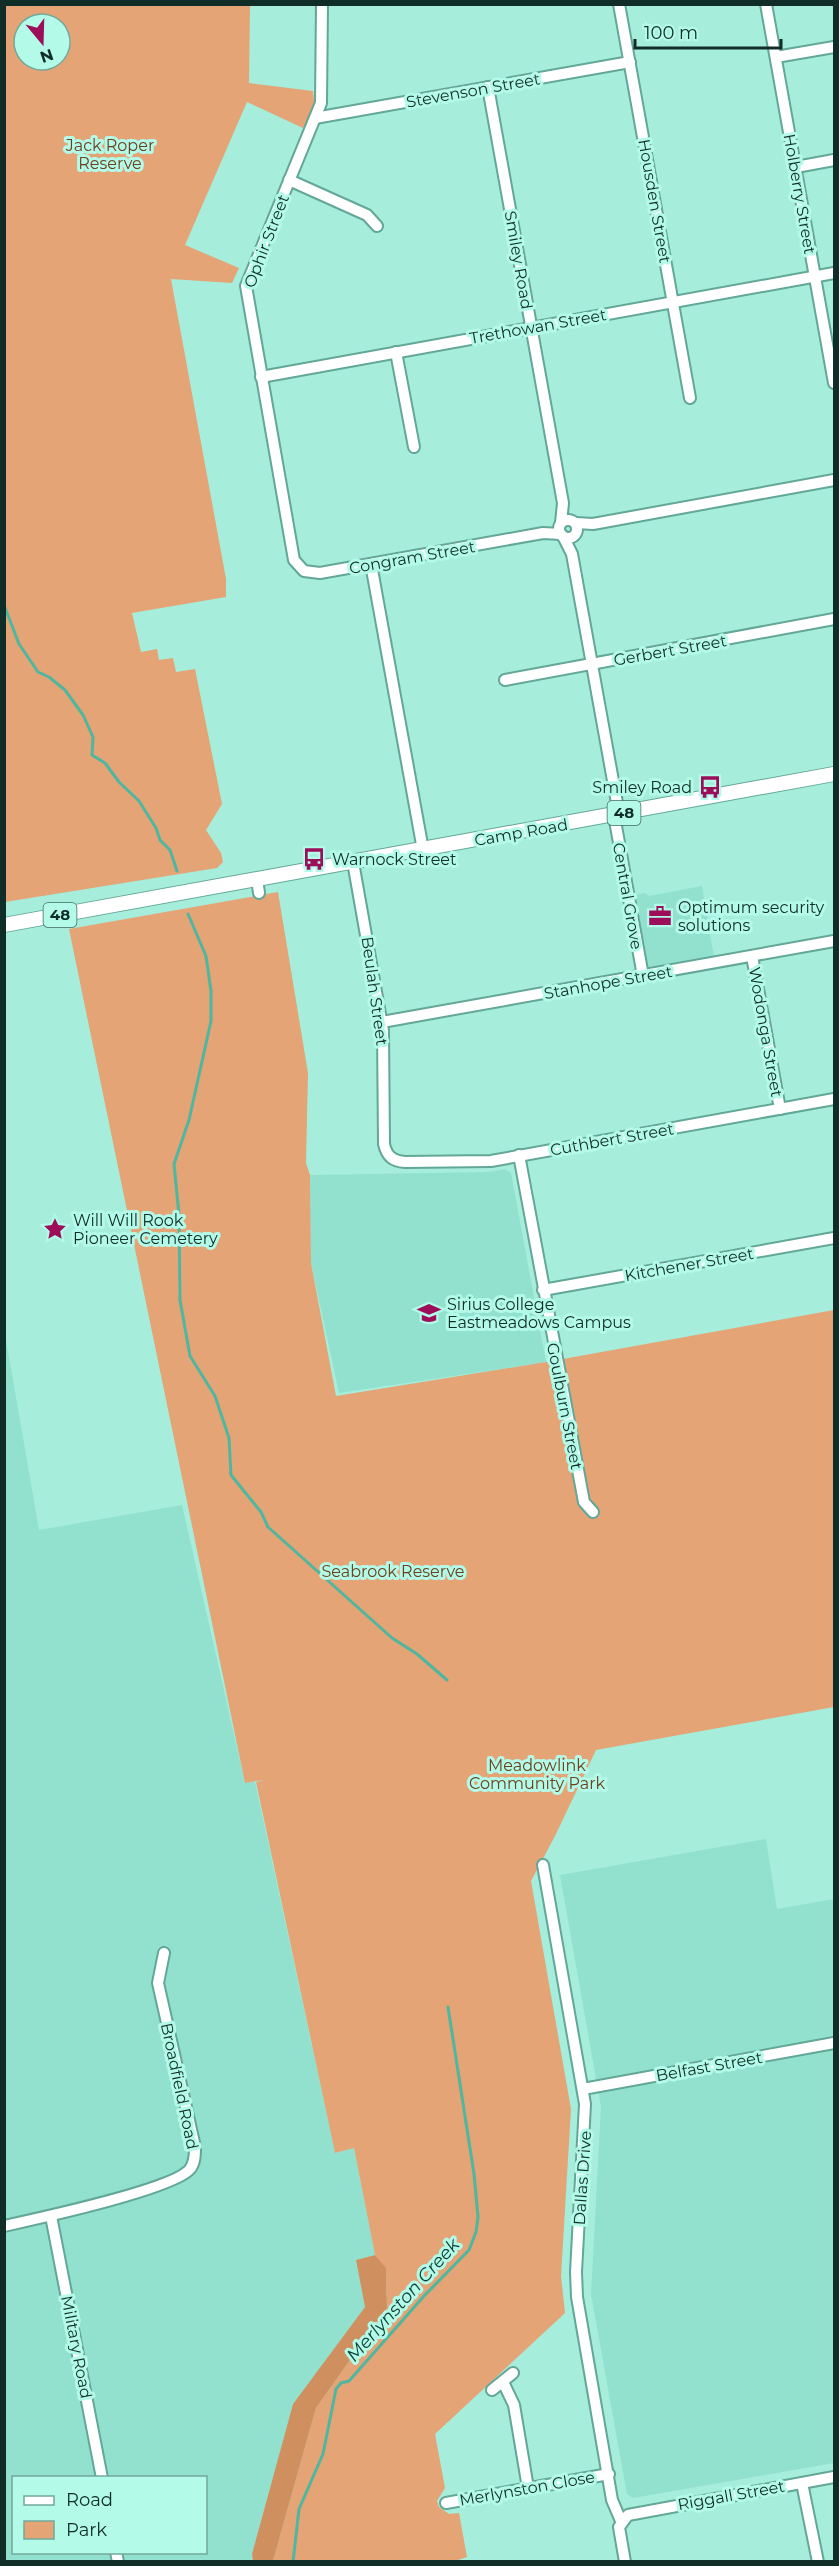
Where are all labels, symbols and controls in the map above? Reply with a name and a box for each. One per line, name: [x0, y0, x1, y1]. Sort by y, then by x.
north arrow: [12, 12, 72, 72]
scale bar: [635, 12, 780, 50]
text: 100 m: [644, 22, 698, 44]
text: N: [38, 45, 56, 67]
street label: Stevenson Street: [405, 69, 542, 112]
street label: Holberry Street: [780, 133, 820, 256]
park label: Jack Roper Reserve: [65, 136, 154, 173]
street label: Housden Street: [634, 138, 675, 265]
street label: Ophir Street: [240, 191, 293, 291]
street label: Smiley Road: [500, 209, 537, 311]
street label: Trethowan Street: [468, 305, 608, 348]
street label: Congram Street: [348, 537, 477, 578]
street label: Gerbert Street: [612, 631, 729, 670]
bus stop icon: Smiley Road: [697, 774, 723, 800]
place label: Smiley Road: [592, 778, 692, 797]
road number: 48: [608, 801, 640, 825]
street label: Camp Road: [473, 815, 569, 850]
street label: Central Grove: [609, 841, 646, 951]
bus stop icon: Warnock Street: [301, 846, 327, 872]
place label: Warnock Street: [332, 850, 457, 869]
place label: Optimum security solutions: [678, 898, 825, 935]
road number: 48: [44, 903, 76, 927]
office icon: Optimum security solutions: [647, 903, 673, 929]
street label: Beulah Street: [357, 935, 392, 1047]
street label: Stanhope Street: [542, 962, 674, 1003]
street label: Wodonga Street: [745, 966, 786, 1099]
street label: Cuthbert Street: [549, 1119, 676, 1160]
place label: Will Will Rook Pioneer Cemetery: [73, 1211, 218, 1248]
place icon: Will Will Rook Pioneer Cemetery: [42, 1216, 68, 1242]
street label: Kitchener Street: [623, 1244, 756, 1285]
place label: Sirius College Eastmeadows Campus: [447, 1295, 631, 1332]
school or university icon: Sirius College Eastmeadows Campus: [416, 1300, 442, 1326]
street label: Goulburn Street: [543, 1341, 586, 1472]
park label: Seabrook Reserve: [321, 1562, 465, 1581]
park label: Meadowlink Community Park: [469, 1756, 605, 1793]
street label: Broadfield Road: [157, 2021, 202, 2151]
street label: Belfast Street: [654, 2048, 764, 2085]
street label: Dallas Drive: [570, 2130, 595, 2226]
water label: Merlynston Creek: [342, 2233, 465, 2366]
street label: Military Road: [57, 2294, 96, 2400]
street label: Merlynston Close: [458, 2467, 596, 2510]
legend: [12, 2476, 207, 2554]
street label: Riggall Street: [676, 2477, 787, 2514]
text: Road: [66, 2489, 113, 2511]
text: Park: [66, 2519, 107, 2541]

